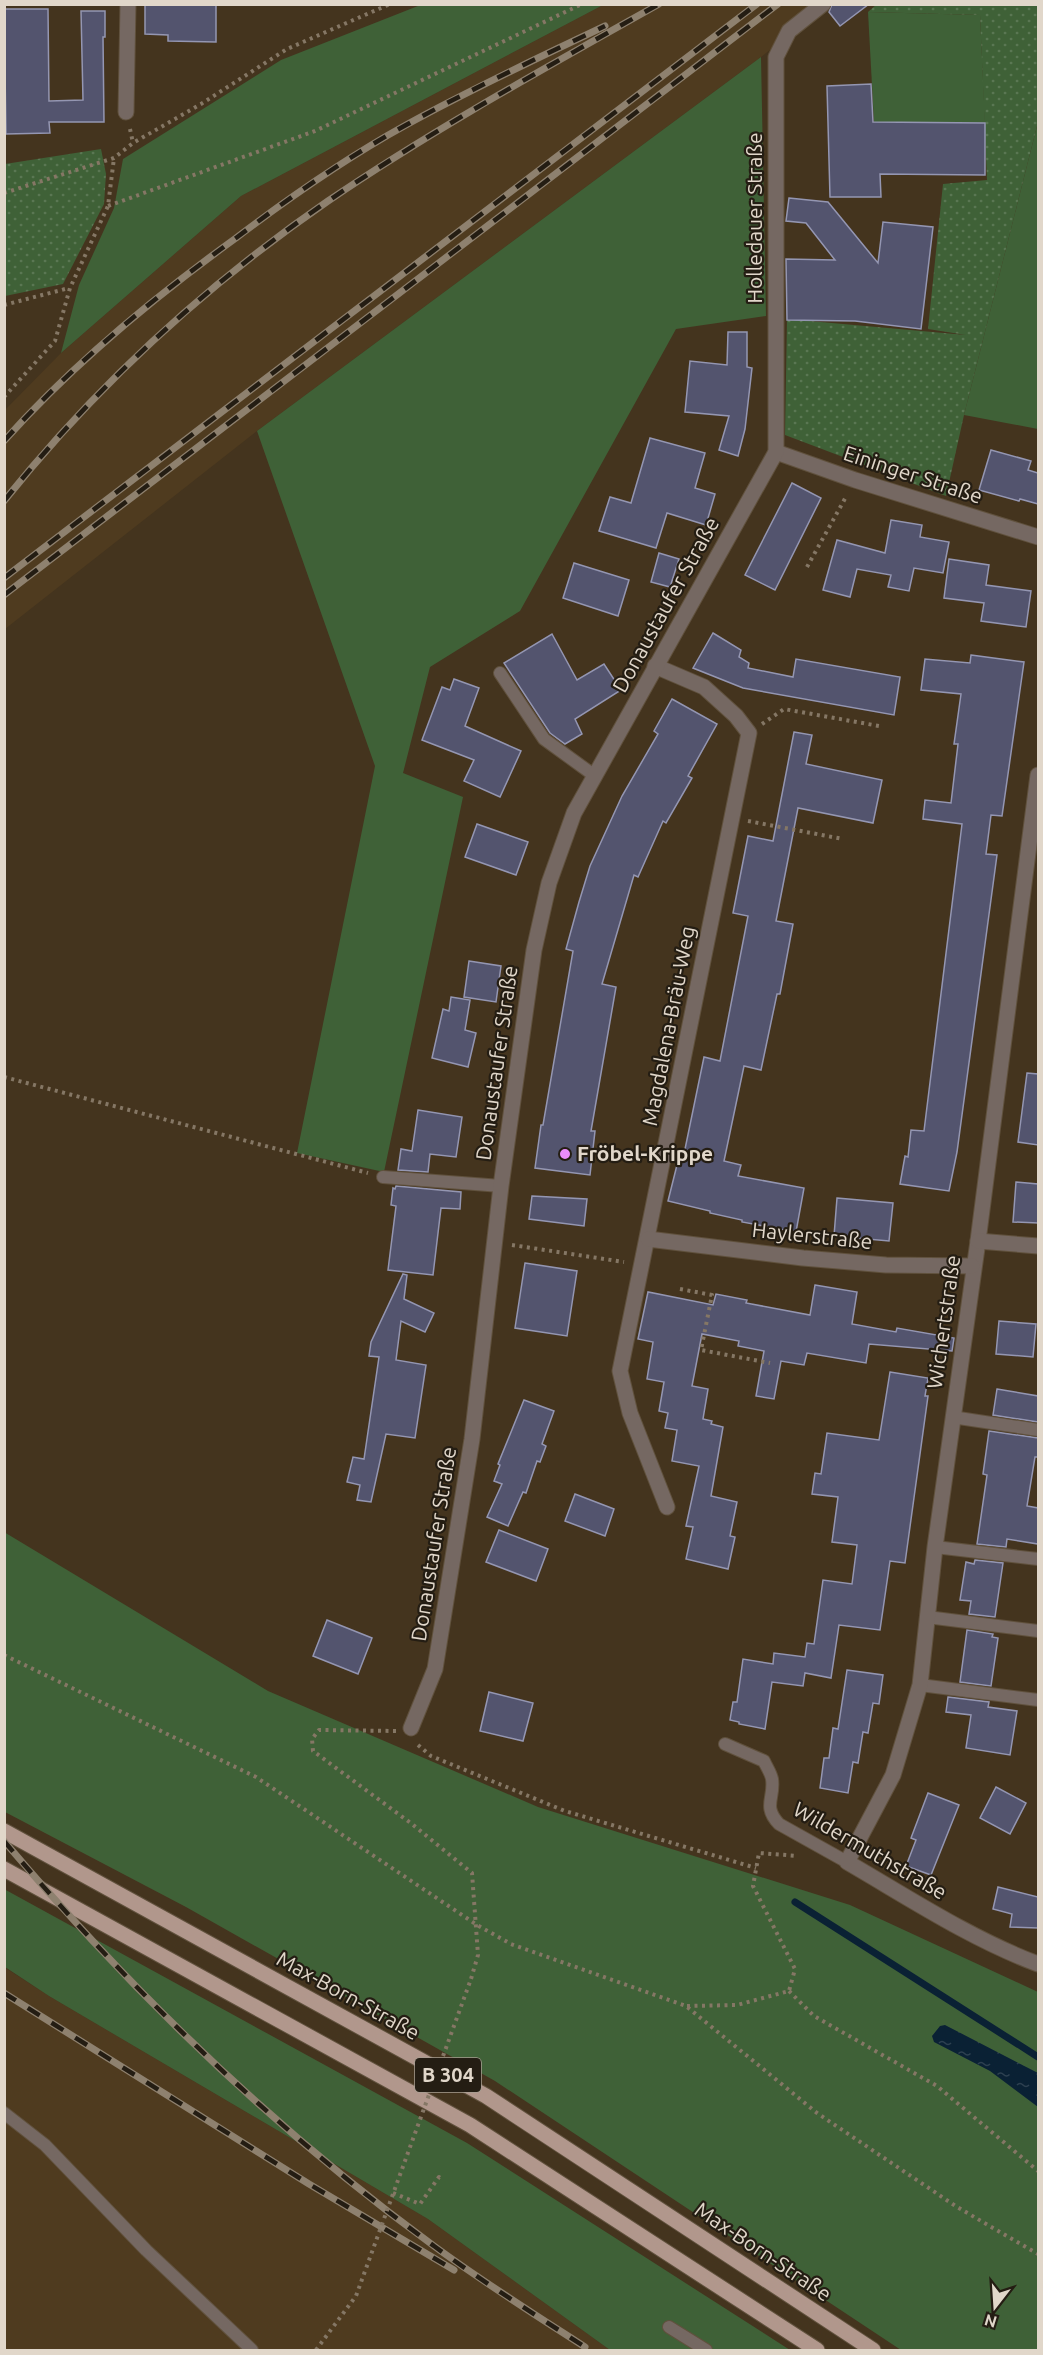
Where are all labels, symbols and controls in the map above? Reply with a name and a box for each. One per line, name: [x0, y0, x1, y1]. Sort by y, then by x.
street label: Holledauer Straße: [742, 132, 766, 304]
street label: Eininger Straße: [841, 440, 986, 508]
street label: Donaustaufer Straße: [607, 513, 723, 696]
street label: Magdalena-Bräu-Weg: [637, 924, 699, 1128]
street label: Donaustaufer Straße: [470, 964, 522, 1162]
place label: Fröbel-Krippe: [577, 1141, 713, 1165]
marker: Fröbel-Krippe: [558, 1147, 572, 1161]
street label: Haylerstraße: [751, 1217, 874, 1253]
street label: Wichertstraße: [922, 1253, 964, 1390]
street label: Donaustaufer Straße: [406, 1445, 460, 1643]
street label: Wildermuthstraße: [790, 1796, 951, 1904]
street label: Max-Born-Straße: [273, 1946, 424, 2044]
road number: B 304: [415, 2058, 481, 2092]
street label: Max-Born-Straße: [691, 2197, 836, 2306]
north arrow: [965, 2277, 1025, 2337]
text: N: [982, 2311, 999, 2332]

